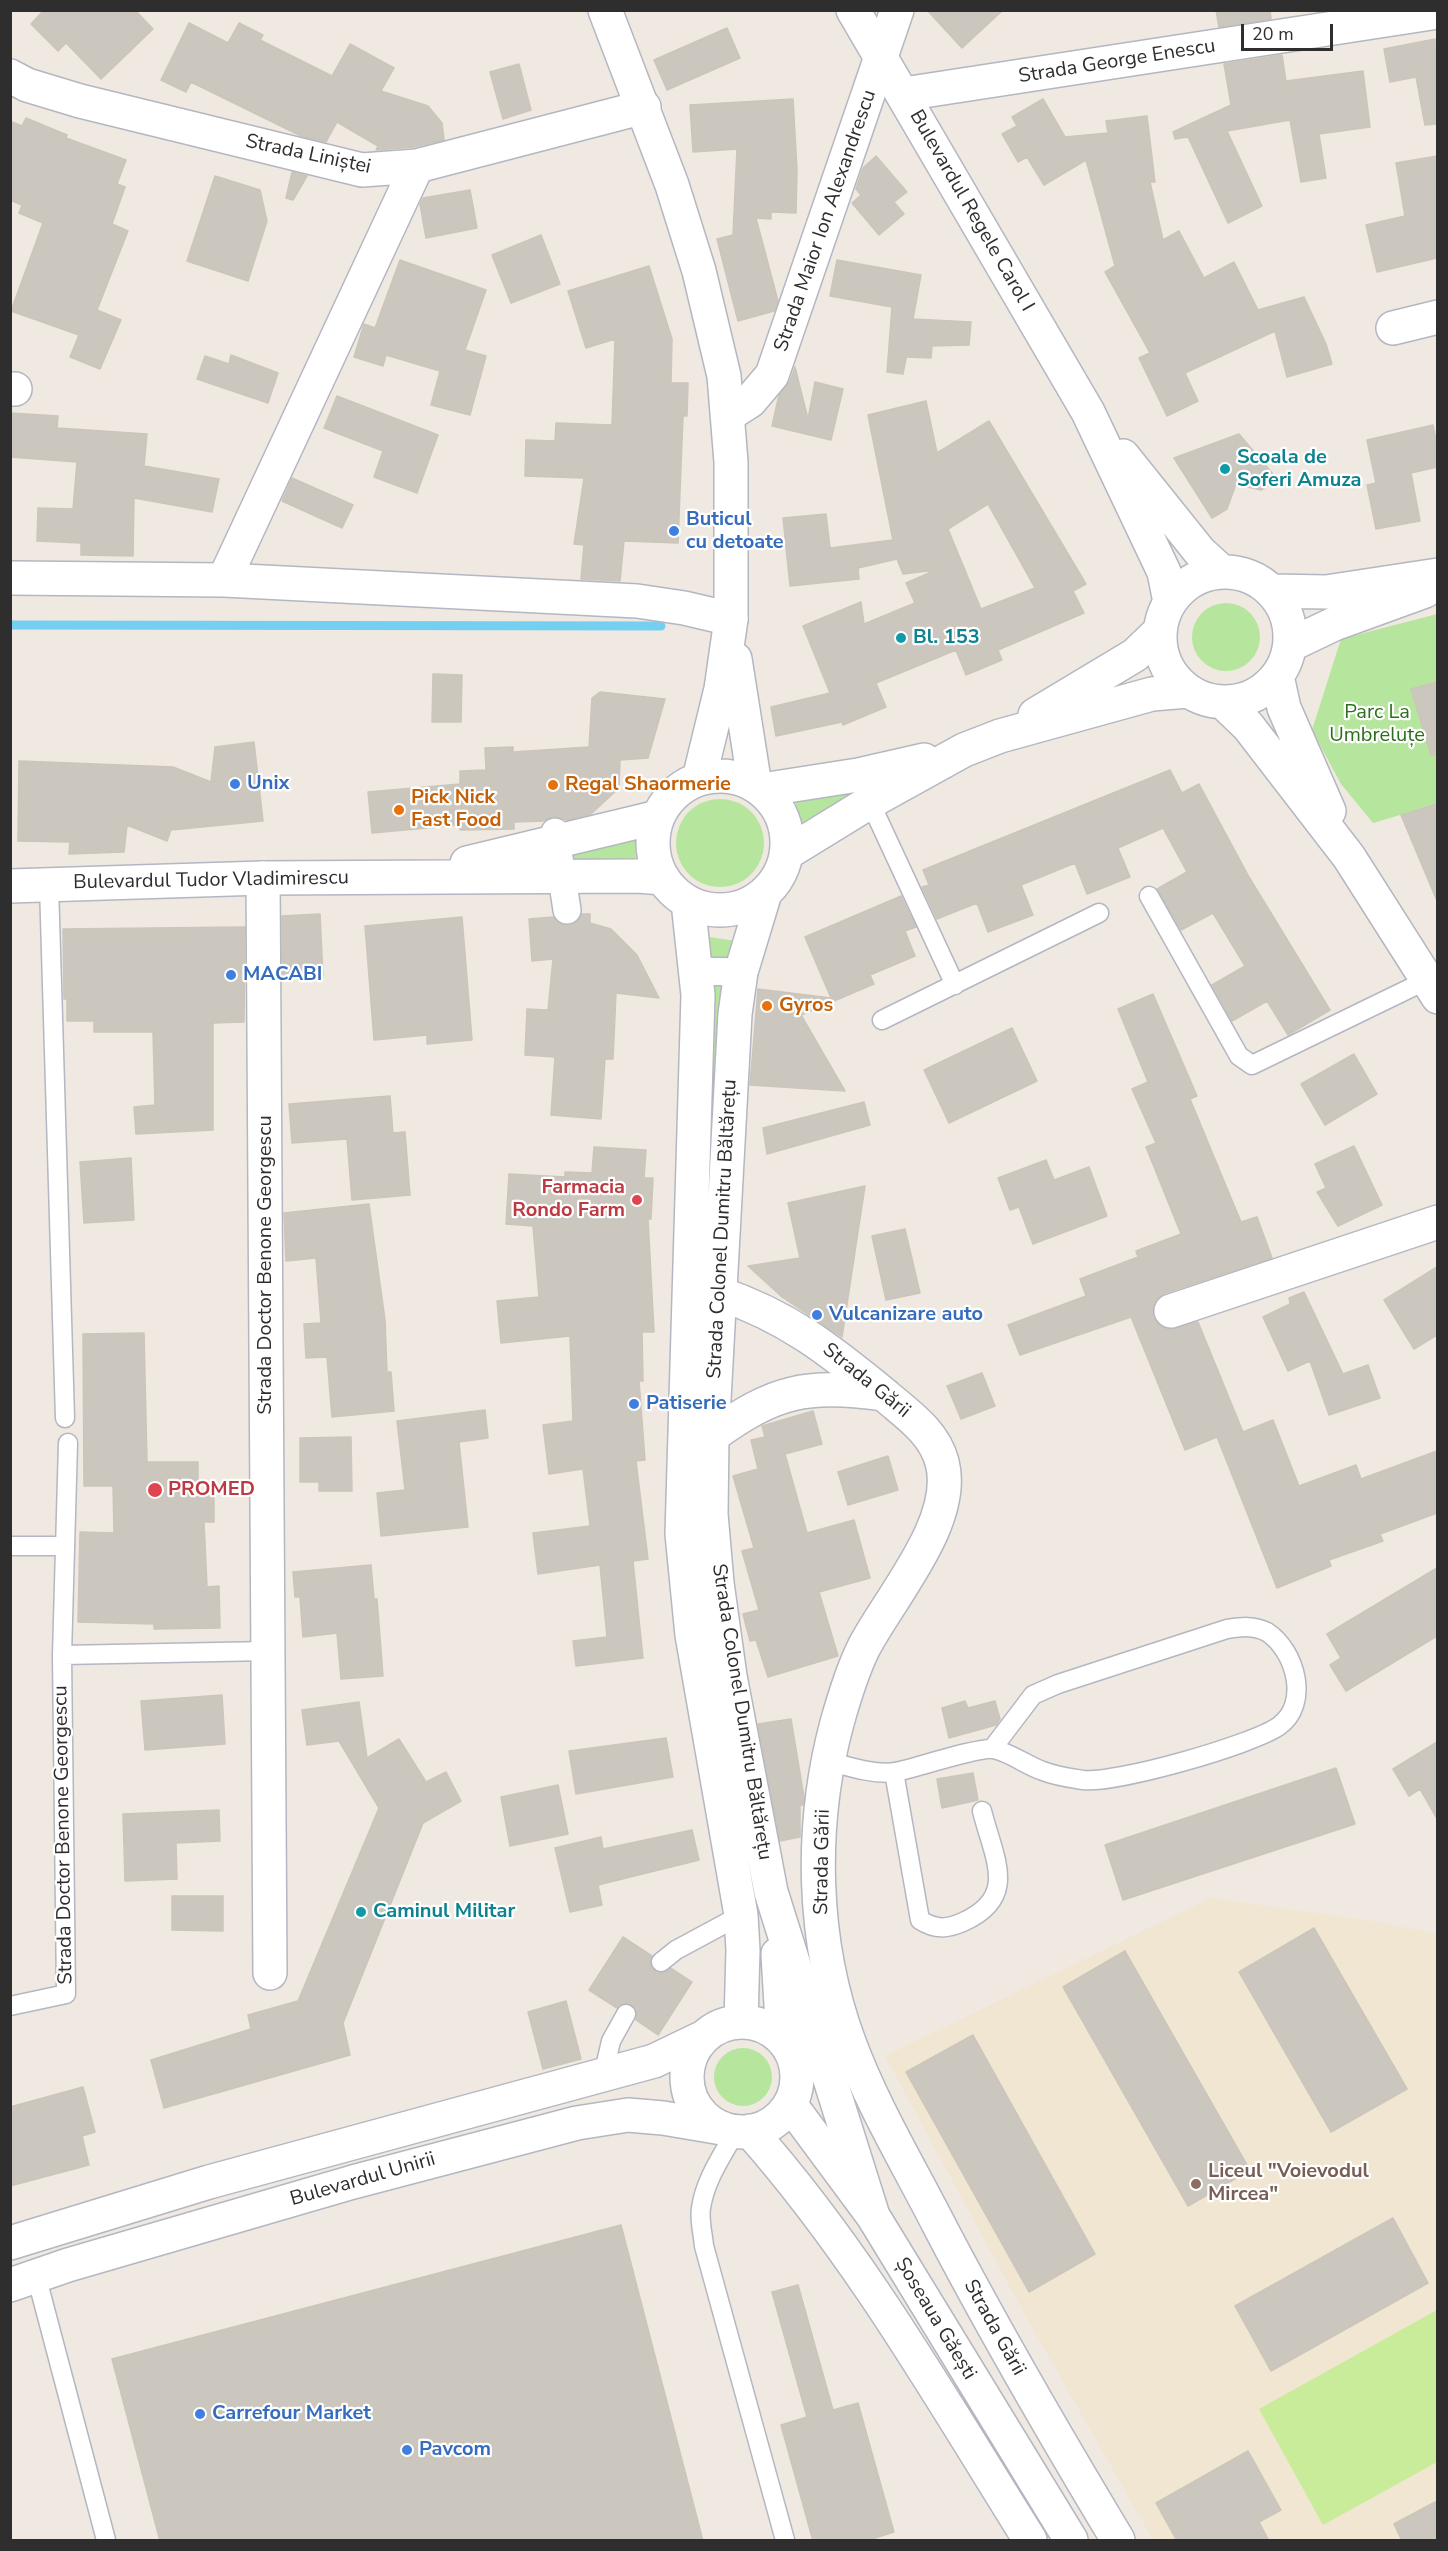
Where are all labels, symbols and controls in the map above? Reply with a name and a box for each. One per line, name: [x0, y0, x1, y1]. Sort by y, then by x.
scale bar: [1244, 12, 1336, 50]
text: 20 m: [1252, 22, 1294, 46]
street label: Strada George Enescu: [1017, 35, 1217, 89]
street label: Strada Maior Ion Alexandrescu: [770, 87, 882, 355]
street label: Bulevardul Regele Carol I: [903, 106, 1039, 316]
street label: Strada Liniștei: [243, 130, 373, 180]
place label: Scoala de Soferi Amuza: [1237, 446, 1362, 493]
marker: Scoala de Soferi Amuza: [1218, 462, 1232, 476]
place label: Buticul cu detoate: [686, 508, 784, 555]
marker: Buticul cu detoate: [667, 524, 681, 538]
place label: Bl. 153: [913, 626, 980, 650]
marker: Bl. 153: [894, 631, 908, 645]
park label: Parc La Umbreluțe: [1329, 701, 1425, 748]
place label: Unix: [247, 772, 289, 796]
place label: Regal Shaormerie: [565, 773, 731, 797]
marker: Unix: [228, 777, 242, 791]
marker: Regal Shaormerie: [546, 778, 560, 792]
place label: Pick Nick Fast Food: [411, 786, 501, 833]
marker: Pick Nick Fast Food: [392, 803, 406, 817]
street label: Bulevardul Tudor Vladimirescu: [73, 867, 349, 895]
place label: MACABI: [243, 963, 322, 987]
marker: MACABI: [224, 968, 238, 982]
place label: Gyros: [779, 994, 833, 1018]
marker: Gyros: [760, 999, 774, 1013]
street label: Strada Colonel Dumitru Băltărețu: [703, 1079, 743, 1379]
street label: Strada Doctor Benone Georgescu: [254, 1115, 278, 1415]
place label: Farmacia Rondo Farm: [512, 1176, 625, 1223]
marker: Farmacia Rondo Farm: [630, 1193, 644, 1207]
place label: Vulcanizare auto: [829, 1303, 983, 1327]
marker: Vulcanizare auto: [810, 1308, 824, 1322]
street label: Strada Gării: [817, 1338, 915, 1424]
place label: Patiserie: [646, 1392, 727, 1416]
marker: Patiserie: [627, 1397, 641, 1411]
place label: PROMED: [168, 1478, 255, 1502]
marker: PROMED: [146, 1481, 164, 1499]
street label: Strada Colonel Dumitru Băltărețu: [706, 1562, 776, 1862]
street label: Strada Doctor Benone Georgescu: [49, 1685, 79, 1985]
street label: Strada Gării: [810, 1809, 836, 1915]
place label: Caminul Militar: [373, 1900, 515, 1924]
marker: Caminul Militar: [354, 1905, 368, 1919]
street label: Bulevardul Unirii: [288, 2148, 438, 2212]
place label: Liceul "Voievodul Mircea": [1208, 2160, 1369, 2207]
marker: Liceul "Voievodul Mircea": [1189, 2177, 1203, 2191]
street label: Șoseaua Găești: [889, 2254, 981, 2384]
street label: Strada Gării: [958, 2276, 1030, 2380]
place label: Carrefour Market: [212, 2402, 371, 2426]
marker: Carrefour Market: [193, 2407, 207, 2421]
place label: Pavcom: [419, 2438, 491, 2462]
marker: Pavcom: [400, 2443, 414, 2457]

